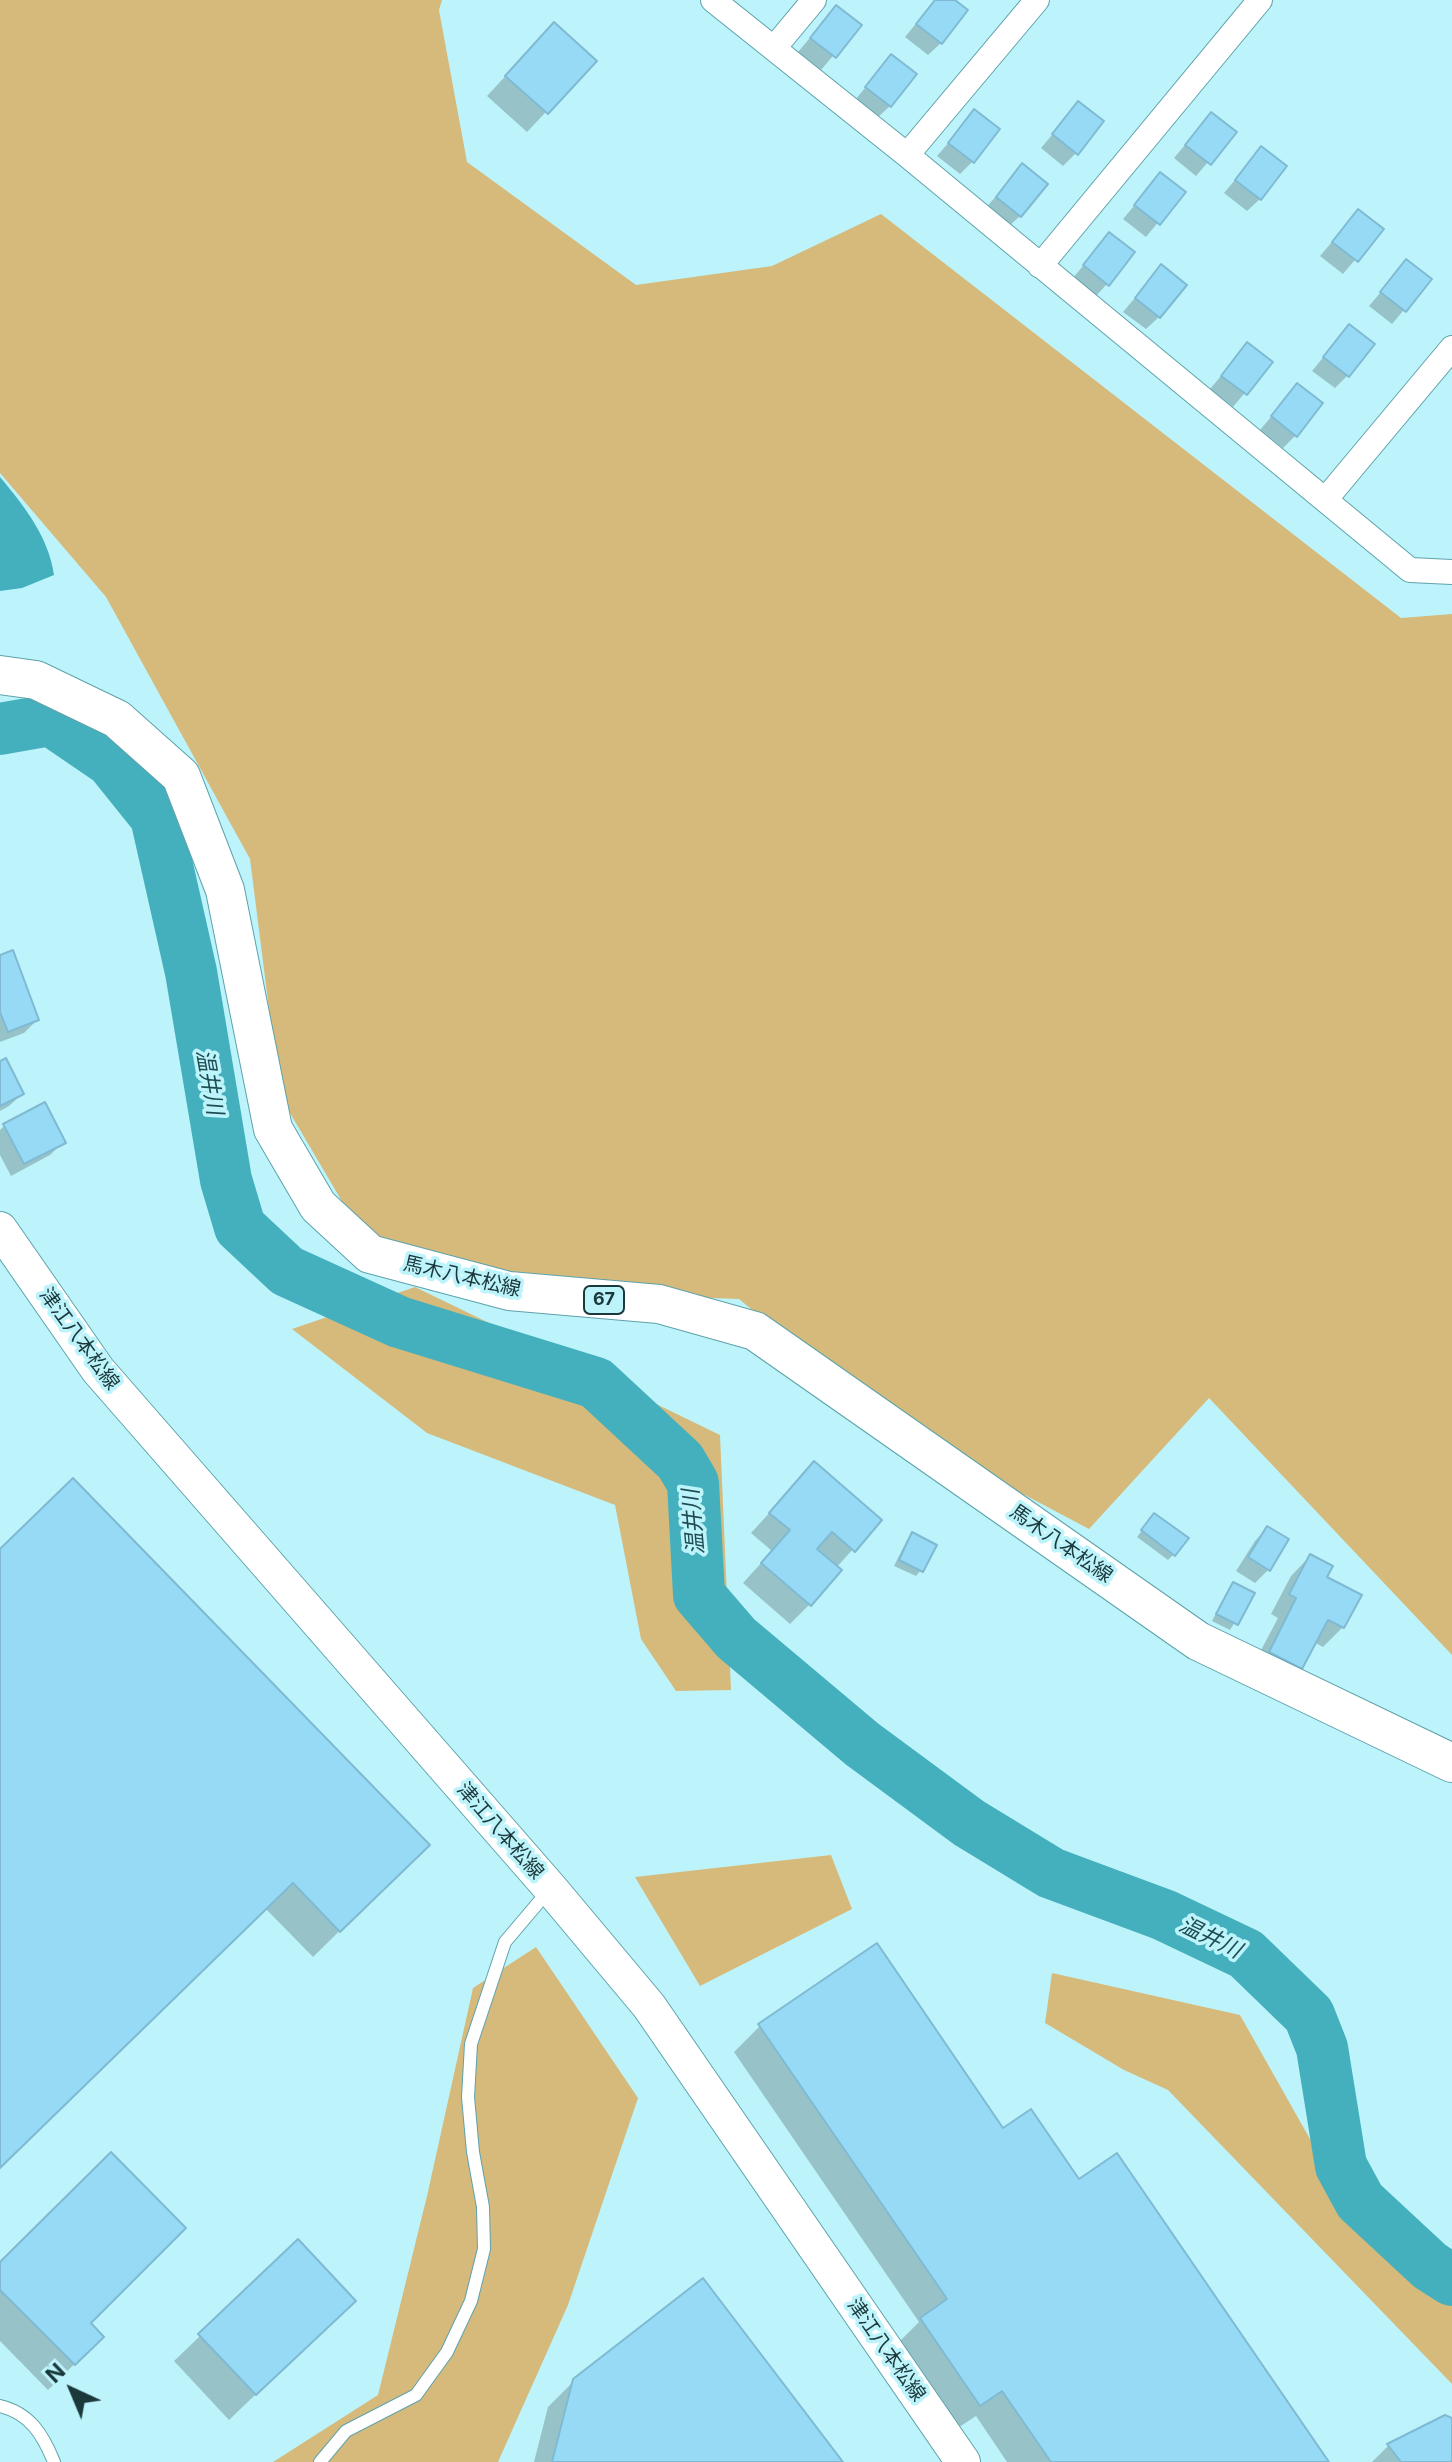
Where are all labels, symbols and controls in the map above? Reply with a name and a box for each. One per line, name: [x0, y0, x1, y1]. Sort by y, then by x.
water label: 温井川: [190, 1047, 228, 1117]
street label: 馬木八本松線: [401, 1252, 523, 1302]
street label: 津江八本松線: [34, 1283, 124, 1395]
road number: 67: [584, 1286, 624, 1314]
water label: 温井川: [678, 1488, 710, 1556]
street label: 馬木八本松線: [1005, 1500, 1117, 1588]
street label: 津江八本松線: [452, 1778, 548, 1884]
water label: 温井川: [1175, 1912, 1245, 1964]
street label: 津江八本松線: [842, 2294, 930, 2406]
north arrow: [32, 2350, 112, 2430]
text: N: [40, 2358, 70, 2388]

